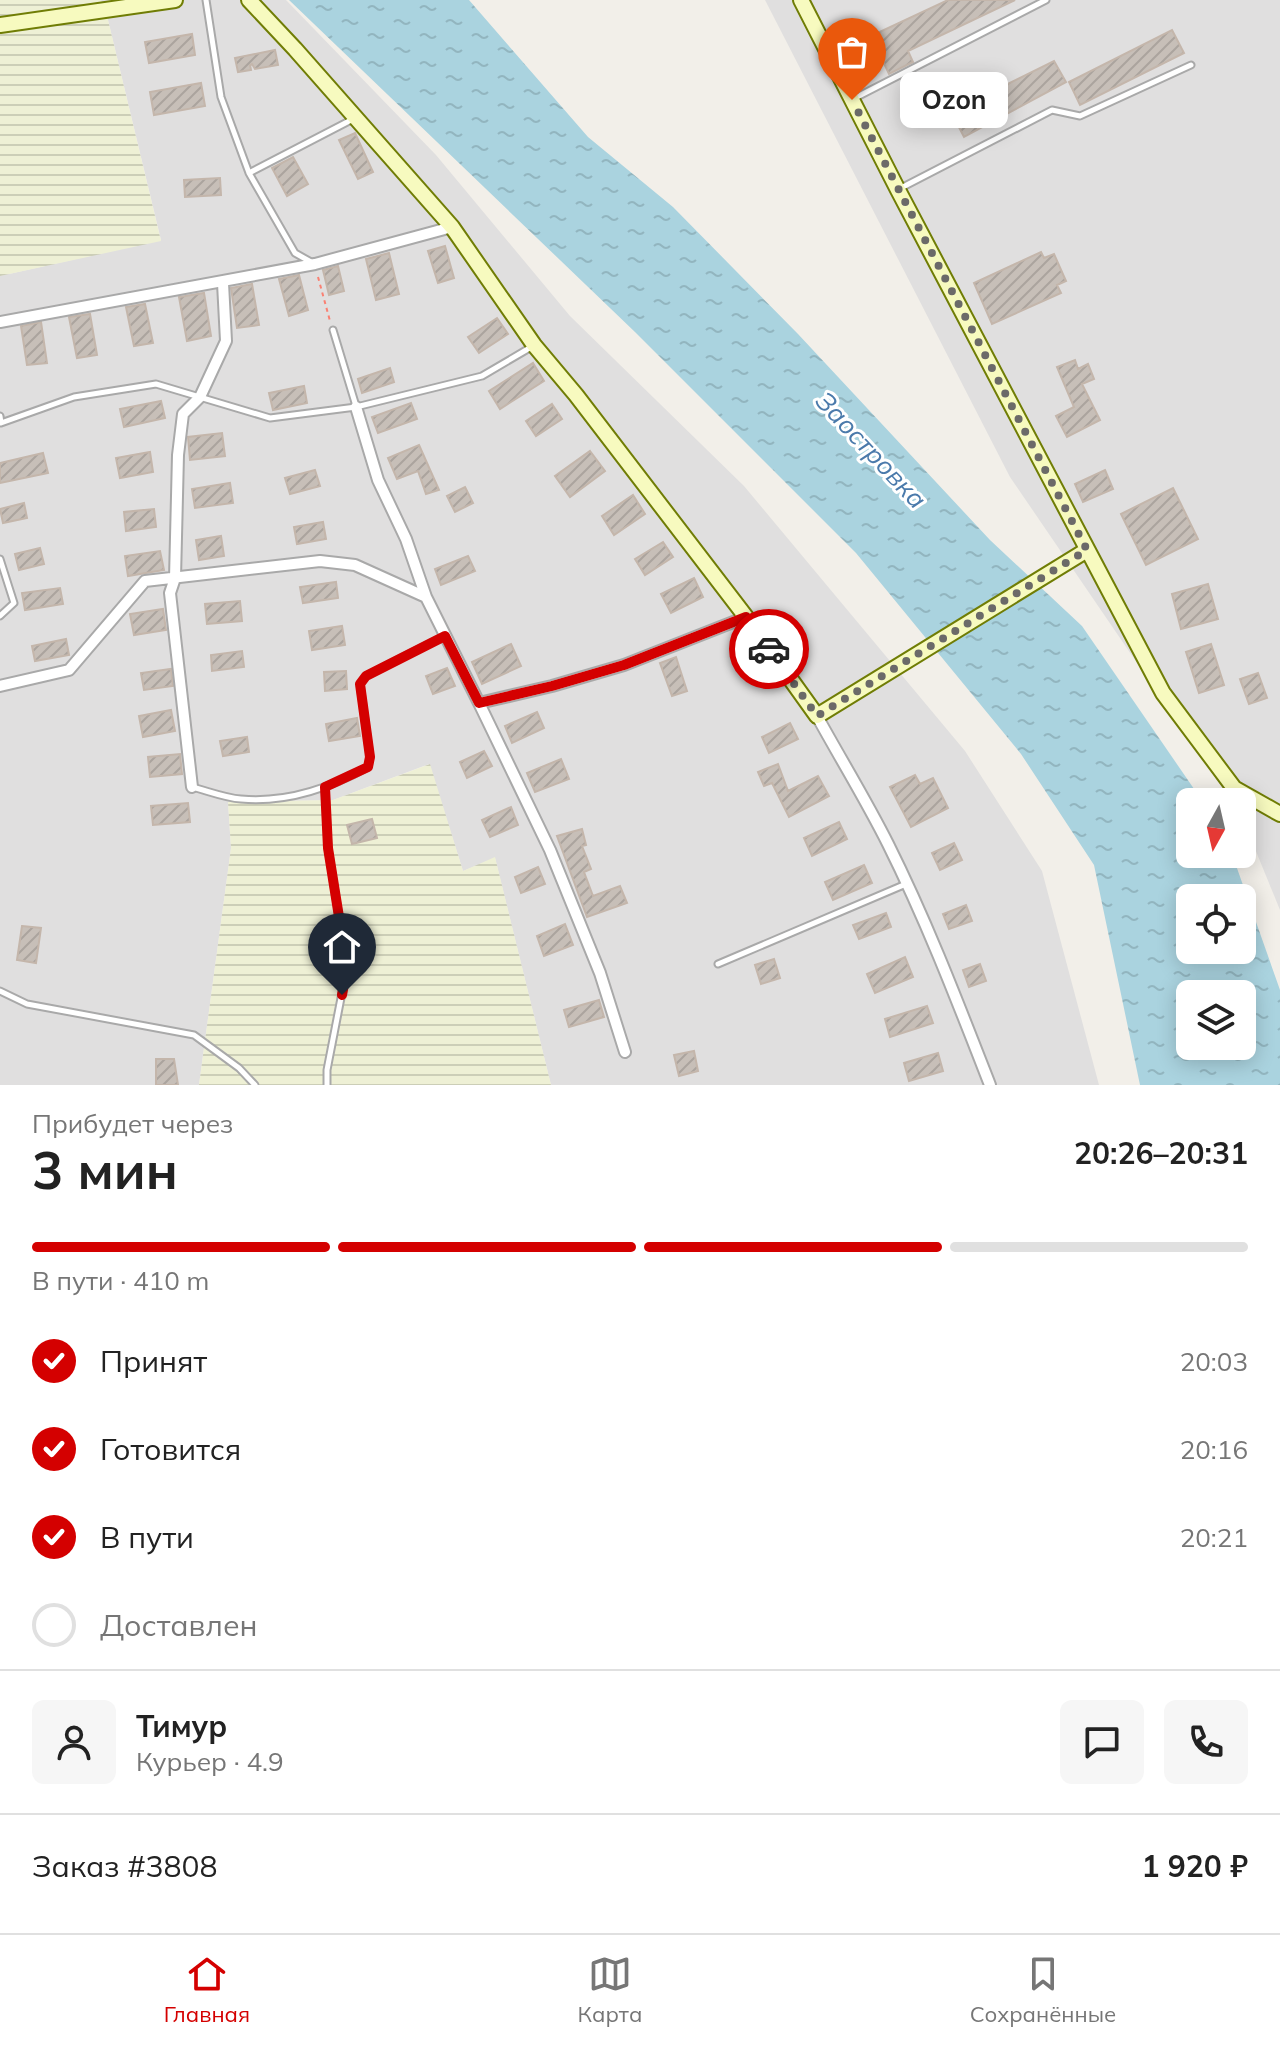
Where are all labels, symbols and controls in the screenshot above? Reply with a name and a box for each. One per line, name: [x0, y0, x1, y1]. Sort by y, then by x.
pin: [818, 18, 886, 100]
icon: bag: [830, 30, 874, 74]
callout: Ozon: [900, 72, 1008, 128]
text: Ozon: [922, 83, 986, 116]
water label: Заостровка: [809, 384, 934, 515]
courier: [729, 609, 809, 689]
icon: car: [747, 627, 791, 671]
north arrow: [1176, 788, 1256, 868]
map controls: [1176, 788, 1256, 1060]
button: locate: [1176, 884, 1256, 964]
pin: [308, 913, 376, 995]
icon: home: [320, 925, 364, 969]
button: layers: [1176, 980, 1256, 1060]
text: Прибудет через: [32, 1107, 233, 1140]
text: 20:26–20:31: [1074, 1134, 1248, 1172]
text: 3 мин: [32, 1137, 178, 1202]
text: В пути · 410 m: [32, 1264, 209, 1297]
icon: check: [32, 1339, 76, 1383]
text: Принят: [100, 1342, 207, 1380]
text: 20:03: [1180, 1345, 1248, 1378]
icon: check: [32, 1427, 76, 1471]
text: Готовится: [100, 1430, 241, 1468]
text: 20:16: [1180, 1433, 1248, 1466]
icon: check: [32, 1515, 76, 1559]
text: В пути: [100, 1518, 194, 1556]
text: 20:21: [1180, 1521, 1248, 1554]
text: Доставлен: [100, 1606, 258, 1644]
button: person: [32, 1700, 116, 1784]
button: chat: [1060, 1700, 1144, 1784]
button: phone: [1164, 1700, 1248, 1784]
text: Тимур: [136, 1707, 227, 1745]
text: Курьер · 4.9: [136, 1745, 284, 1778]
text: Заказ #3808: [32, 1847, 217, 1885]
text: 1 920 ₽: [1142, 1847, 1248, 1885]
tab: Главная: [164, 1952, 250, 2028]
tab: Карта: [578, 1952, 642, 2028]
tab: Сохранённые: [970, 1952, 1116, 2028]

